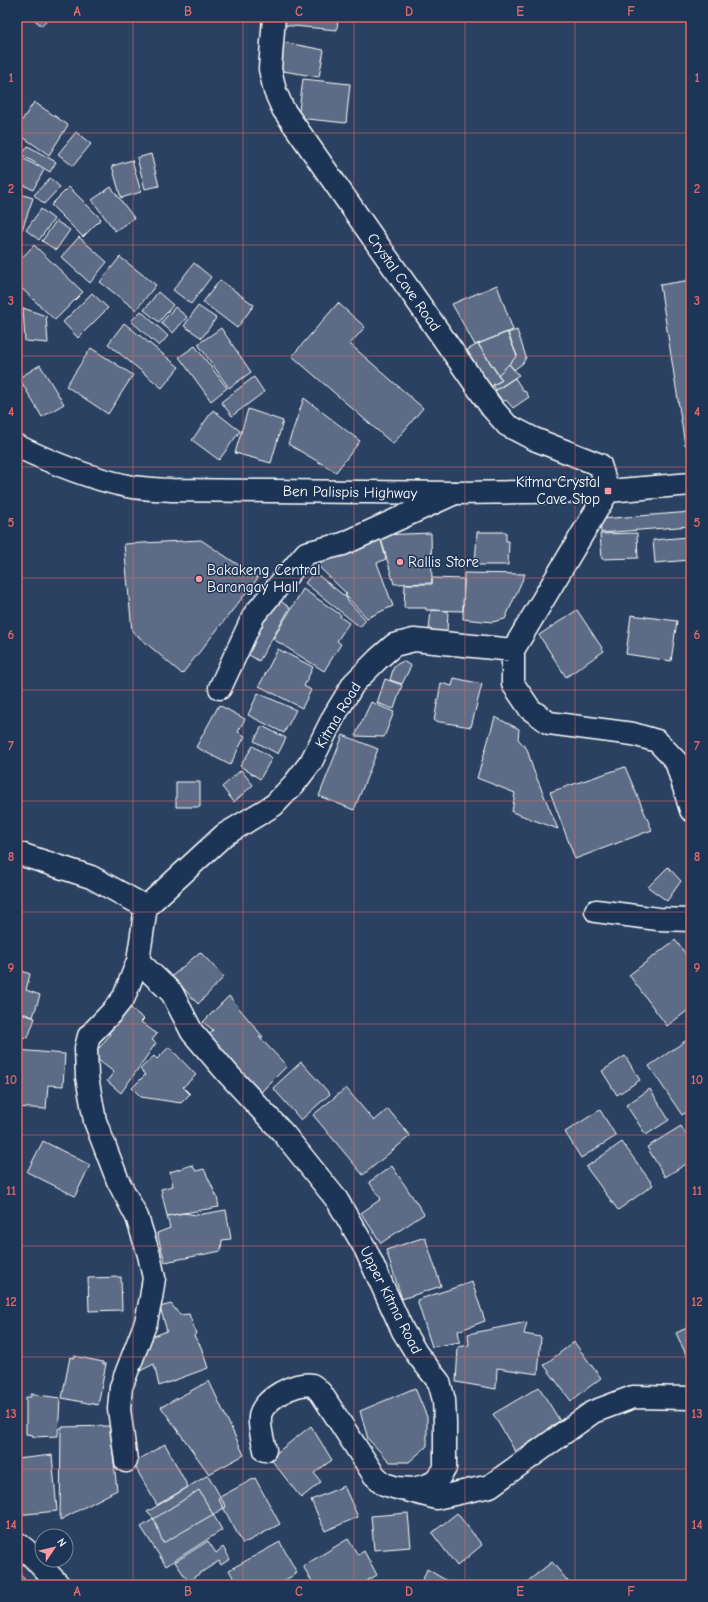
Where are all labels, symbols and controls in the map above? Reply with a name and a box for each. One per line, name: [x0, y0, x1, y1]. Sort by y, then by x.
text: A: [73, 4, 81, 19]
text: B: [184, 4, 192, 19]
text: C: [295, 4, 303, 19]
text: D: [405, 4, 413, 19]
text: E: [516, 4, 524, 19]
text: F: [627, 4, 635, 19]
text: 1: [8, 70, 14, 85]
text: 1: [694, 70, 700, 85]
text: 2: [8, 181, 14, 196]
text: 2: [694, 181, 700, 196]
street label: Crystal Cave Road: [363, 229, 445, 335]
text: 3: [8, 293, 14, 308]
text: 3: [694, 293, 700, 308]
text: 4: [8, 404, 14, 419]
text: 4: [694, 404, 700, 419]
place label: Kitma Crystal Cave Stop: [516, 473, 600, 508]
street label: Ben Palispis Highway: [283, 482, 418, 502]
marker: Kitma Crystal Cave Stop: [603, 486, 613, 496]
text: 5: [8, 515, 15, 530]
text: 5: [694, 515, 701, 530]
place label: Rallis Store: [408, 553, 479, 571]
marker: Rallis Store: [395, 557, 405, 567]
place label: Bakakeng Central Barangay Hall: [207, 561, 320, 596]
marker: Bakakeng Central Barangay Hall: [194, 574, 204, 584]
text: 6: [8, 627, 15, 642]
text: 6: [694, 627, 701, 642]
street label: Kitma Road: [311, 679, 365, 751]
text: 7: [8, 738, 14, 753]
text: 7: [694, 738, 700, 753]
text: 8: [8, 849, 14, 864]
text: 8: [694, 849, 700, 864]
text: 9: [8, 960, 15, 975]
text: 9: [694, 960, 701, 975]
text: 10: [5, 1072, 17, 1087]
text: 10: [691, 1072, 703, 1087]
text: 11: [6, 1183, 16, 1198]
text: 11: [692, 1183, 702, 1198]
street label: Upper Kitma Road: [356, 1243, 426, 1357]
text: 12: [5, 1294, 17, 1309]
text: 12: [691, 1294, 703, 1309]
text: 13: [5, 1406, 17, 1421]
text: 13: [691, 1406, 703, 1421]
text: 14: [5, 1517, 17, 1532]
text: 14: [691, 1517, 703, 1532]
north arrow: [34, 1528, 74, 1568]
text: N: [54, 1536, 69, 1549]
text: A: [73, 1584, 81, 1599]
text: B: [184, 1584, 192, 1599]
text: C: [295, 1584, 303, 1599]
text: D: [405, 1584, 413, 1599]
text: E: [516, 1584, 524, 1599]
text: F: [627, 1584, 635, 1599]

